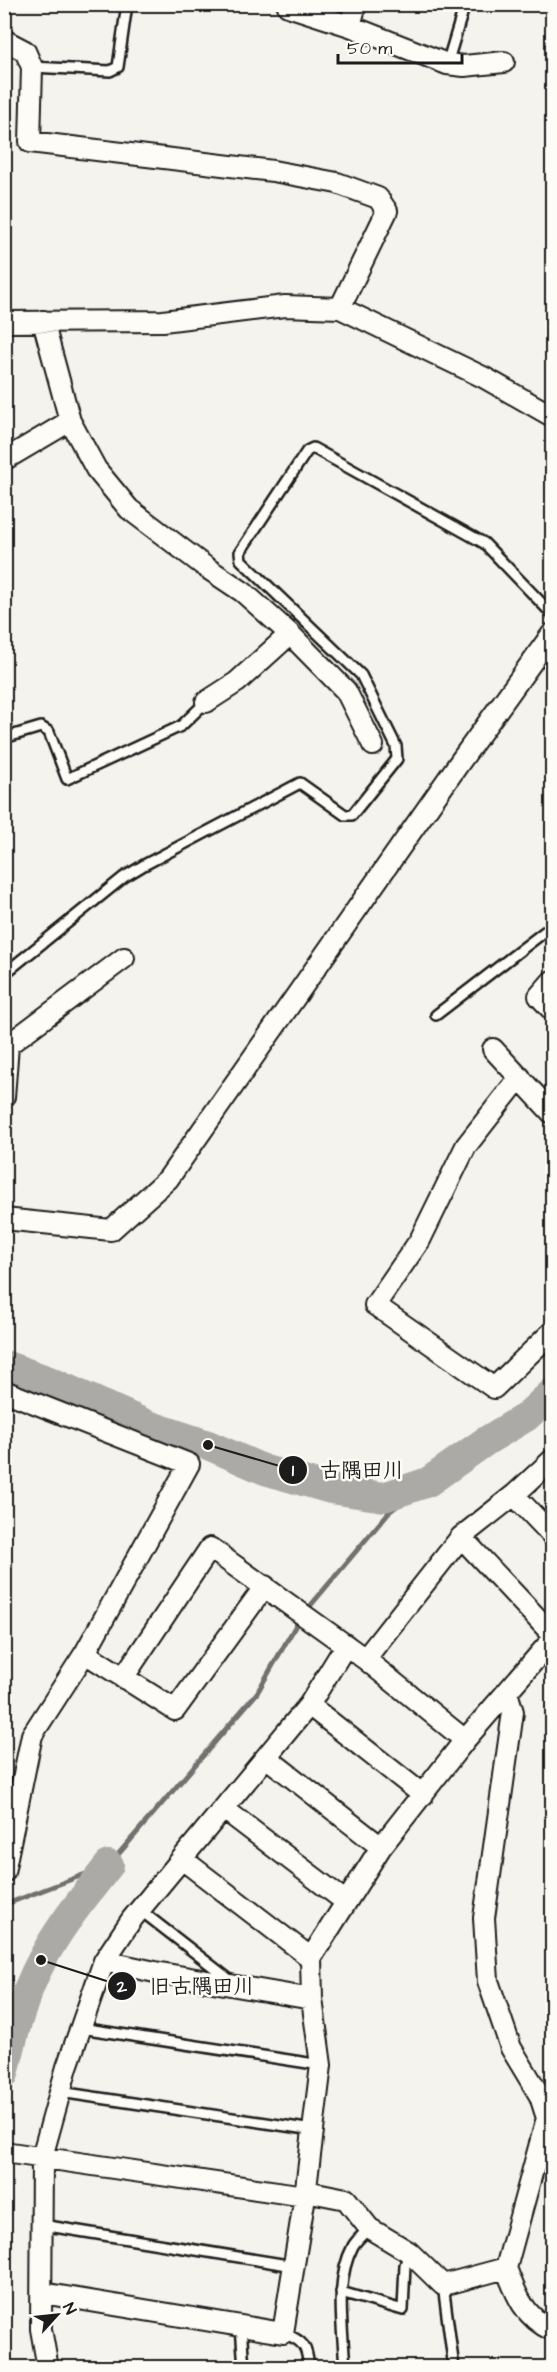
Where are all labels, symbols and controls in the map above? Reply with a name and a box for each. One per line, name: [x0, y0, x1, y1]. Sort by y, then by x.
scale bar: [338, 27, 462, 65]
text: 50 m: [347, 36, 392, 61]
callout: 古隅田川: [278, 1450, 416, 1489]
text: 古隅田川: [320, 1456, 404, 1485]
text: 1: [292, 1458, 295, 1483]
callout: 旧古隅田川: [107, 1966, 266, 2005]
text: 旧古隅田川: [150, 1972, 255, 2001]
text: 2: [116, 1974, 128, 1999]
north arrow: [27, 2285, 87, 2345]
text: N: [57, 2299, 82, 2318]

